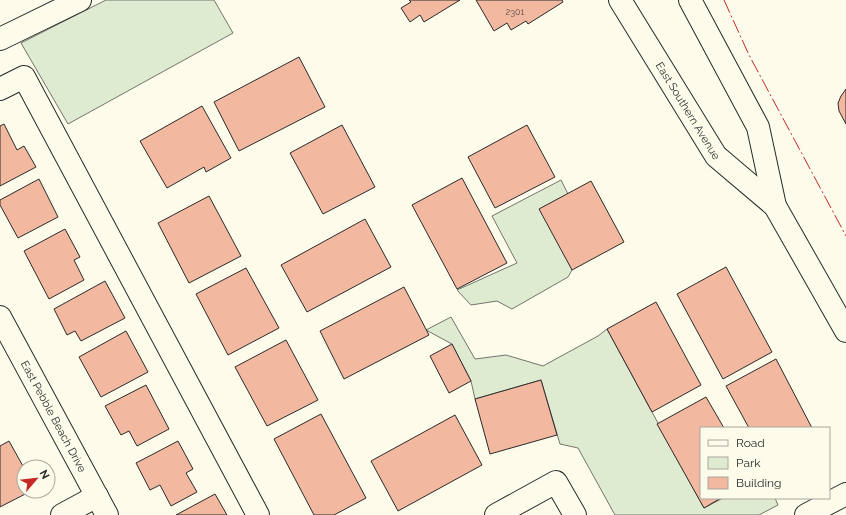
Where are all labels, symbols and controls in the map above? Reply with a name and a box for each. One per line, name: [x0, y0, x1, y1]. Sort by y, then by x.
house number: 2301: [506, 7, 525, 17]
street label: East Southern Avenue: [653, 59, 723, 162]
street label: East Pebble Beach Drive: [18, 358, 89, 475]
legend: [700, 427, 830, 499]
text: Road: [736, 436, 765, 450]
text: Park: [736, 456, 761, 470]
north arrow: [16, 459, 56, 499]
text: N: [37, 468, 52, 481]
text: Building: [736, 476, 782, 490]

